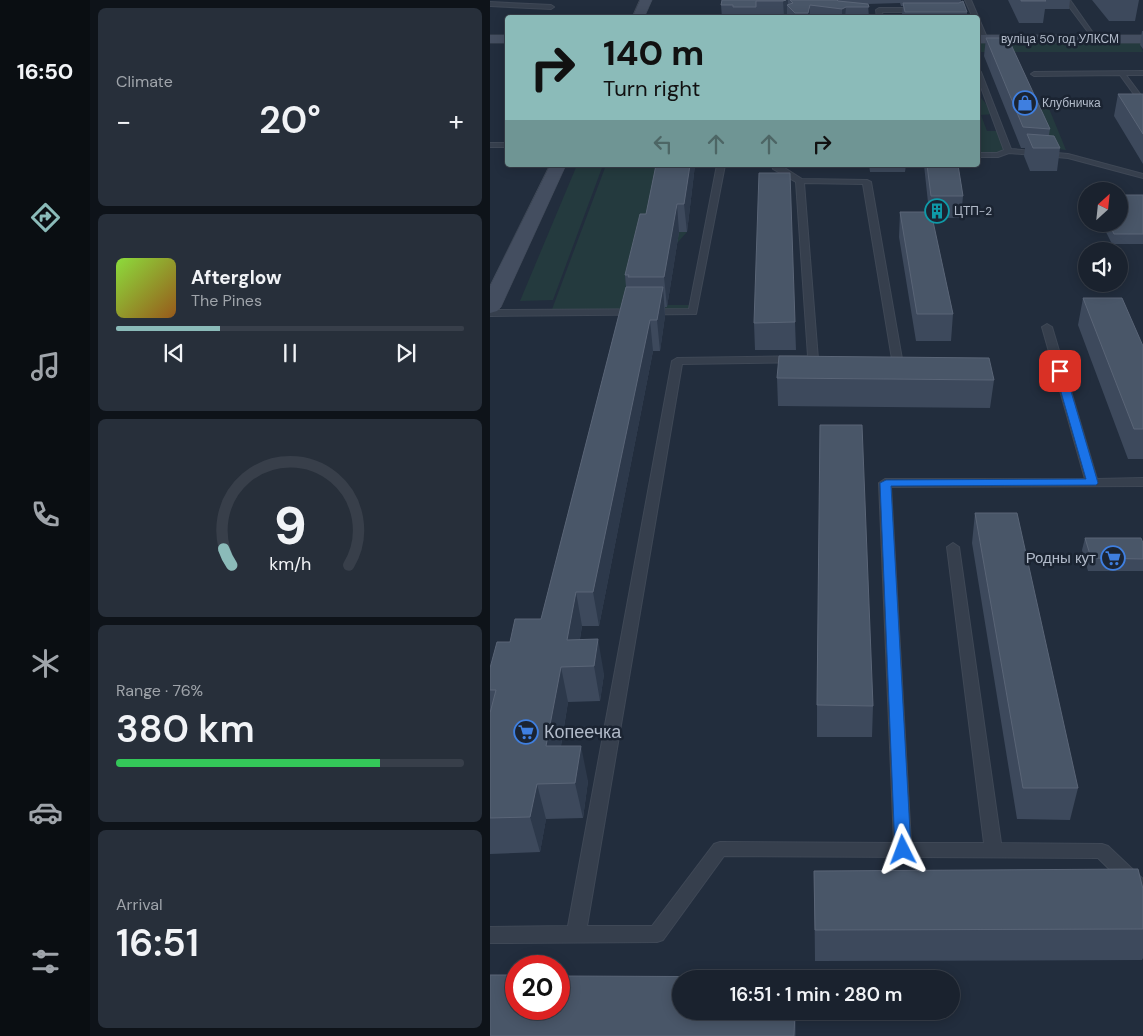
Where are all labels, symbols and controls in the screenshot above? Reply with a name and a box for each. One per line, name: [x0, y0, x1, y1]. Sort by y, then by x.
text: 140 m: [603, 30, 704, 76]
street label: вуліца 50 год УЛКСМ: [1001, 31, 1119, 47]
icon: right: [520, 35, 585, 100]
text: 16:50: [17, 57, 73, 86]
text: Climate: [116, 71, 173, 92]
text: Turn right: [603, 74, 700, 103]
shop icon: Клубничка: [1012, 90, 1038, 116]
text: 20°: [259, 95, 321, 145]
place label: Клубничка: [1042, 95, 1101, 111]
text: −: [116, 103, 131, 140]
text: +: [449, 103, 464, 140]
icon: left: [649, 130, 677, 158]
icon: ahead: [702, 130, 730, 158]
icon: ahead: [755, 130, 783, 158]
icon: right: [808, 130, 836, 158]
north arrow: [1078, 182, 1128, 232]
map controls: [1078, 182, 1128, 292]
building icon: ЦТП-2: [924, 198, 950, 224]
icon: directions: [28, 200, 63, 235]
place label: ЦТП-2: [954, 203, 992, 219]
button: sound: [1078, 242, 1128, 292]
text: Afterglow: [191, 265, 282, 290]
text: The Pines: [191, 290, 262, 311]
icon: previous: [160, 339, 188, 367]
icon: pause: [276, 339, 304, 367]
icon: next: [392, 339, 420, 367]
icon: music: [28, 349, 63, 384]
pin: [1039, 350, 1081, 392]
icon: arrive: [1046, 357, 1074, 385]
text: 9: [273, 492, 307, 560]
icon: phone: [28, 497, 63, 532]
supermarket icon: Родны кут: [1100, 545, 1126, 571]
place label: Родны кут: [1026, 548, 1096, 568]
text: km/h: [269, 552, 311, 576]
icon: climate: [28, 646, 63, 681]
text: Range · 76%: [116, 680, 203, 701]
text: 380 km: [116, 704, 255, 754]
supermarket icon: Копеечка: [513, 719, 539, 745]
place label: Копеечка: [544, 720, 622, 744]
icon: car: [28, 795, 63, 830]
position arrow: [876, 823, 928, 875]
text: Arrival: [116, 894, 163, 915]
text: 16:51: [116, 918, 199, 968]
icon: filters: [28, 944, 63, 979]
speed limit sign: 20: [505, 955, 570, 1020]
text: 16:51 · 1 min · 280 m: [730, 982, 902, 1007]

